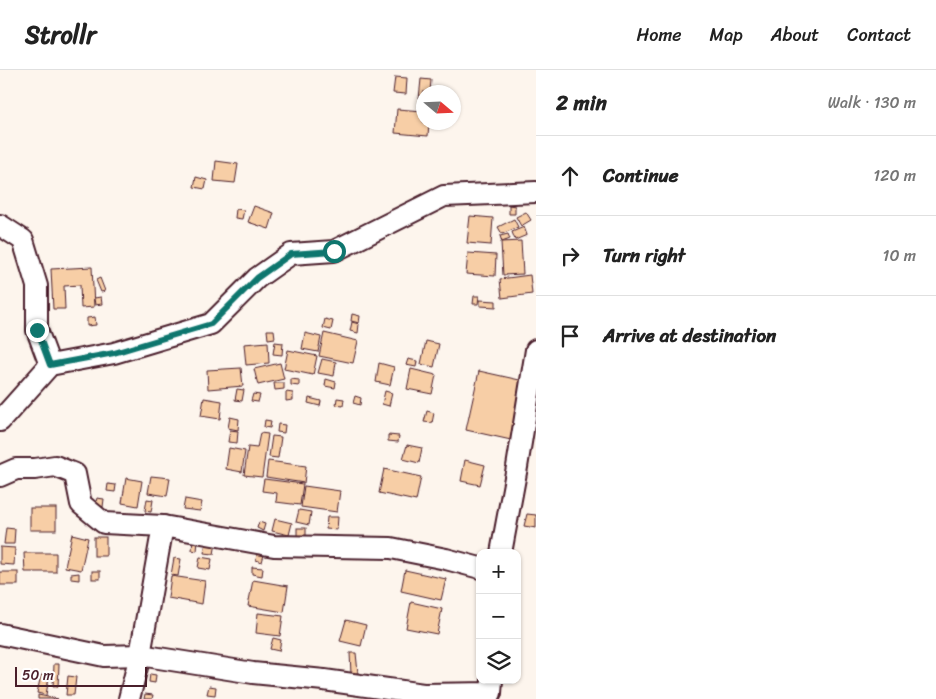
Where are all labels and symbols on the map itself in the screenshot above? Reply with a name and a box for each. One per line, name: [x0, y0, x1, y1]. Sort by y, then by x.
north arrow: [416, 85, 461, 130]
route start: [323, 240, 346, 263]
route end: [26, 319, 49, 342]
scale bar: [15, 664, 148, 687]

